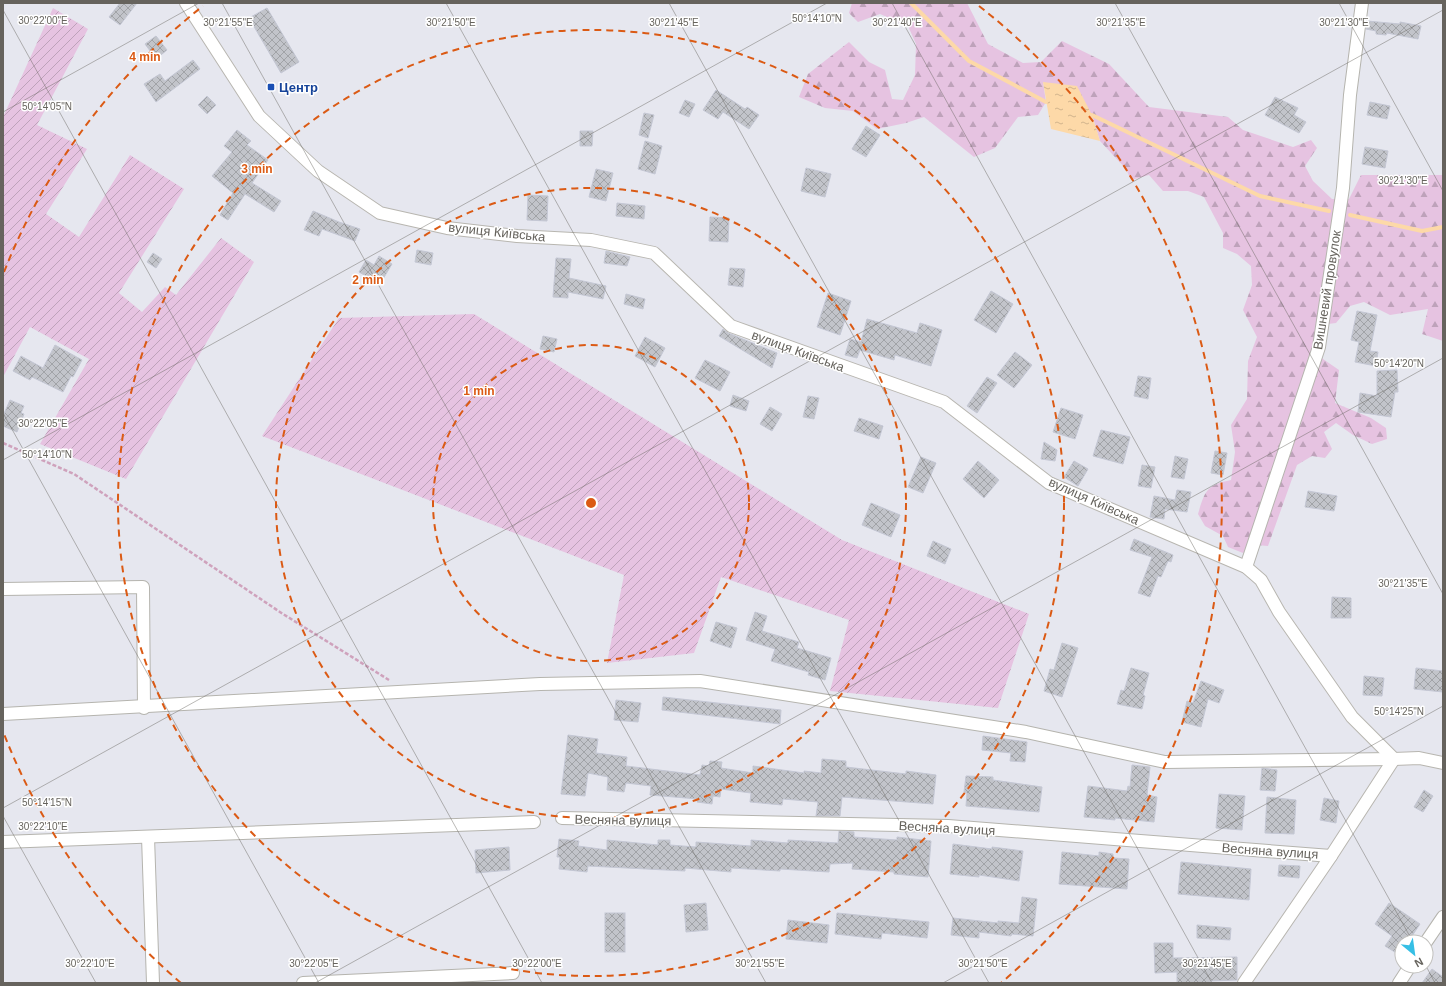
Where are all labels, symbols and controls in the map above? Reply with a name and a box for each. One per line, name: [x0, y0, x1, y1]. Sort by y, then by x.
text: 50°14'10"N: [792, 13, 842, 24]
text: 30°22'00"E: [18, 15, 68, 26]
text: 30°21'55"E: [203, 17, 253, 28]
text: 30°21'50"E: [426, 17, 476, 28]
text: 30°21'45"E: [649, 17, 699, 28]
text: 30°21'40"E: [872, 17, 922, 28]
text: 30°21'35"E: [1096, 17, 1146, 28]
text: 30°21'30"E: [1319, 17, 1369, 28]
text: 4 min: [129, 50, 161, 64]
place label: Центр: [279, 80, 318, 95]
marker: Центр: [266, 82, 276, 92]
text: 50°14'05"N: [22, 101, 72, 112]
text: 3 min: [241, 162, 273, 176]
text: 30°21'30"E: [1378, 175, 1428, 186]
street label: вулиця Київська: [448, 219, 547, 245]
street label: Вишневий провулок: [1310, 229, 1344, 351]
text: 2 min: [352, 273, 384, 287]
street label: вулиця Київська: [750, 327, 847, 375]
text: 50°14'20"N: [1374, 358, 1424, 369]
text: 1 min: [463, 384, 495, 398]
text: 30°22'05"E: [18, 418, 68, 429]
text: 50°14'10"N: [22, 449, 72, 460]
street label: вулиця Київська: [1046, 474, 1142, 528]
centre of rings: [584, 496, 598, 510]
text: 30°21'35"E: [1378, 578, 1428, 589]
text: 50°14'25"N: [1374, 706, 1424, 717]
text: 50°14'15"N: [22, 797, 72, 808]
street label: Весняна вулиця: [574, 812, 672, 828]
street label: Весняна вулиця: [898, 818, 996, 838]
text: 30°22'10"E: [18, 821, 68, 832]
street label: Весняна вулиця: [1221, 840, 1319, 862]
north arrow: [1394, 934, 1434, 974]
text: N: [1412, 956, 1425, 970]
text: 30°22'10"E: [65, 958, 115, 969]
text: 30°22'05"E: [289, 958, 339, 969]
text: 30°22'00"E: [512, 958, 562, 969]
text: 30°21'55"E: [735, 958, 785, 969]
text: 30°21'50"E: [958, 958, 1008, 969]
text: 30°21'45"E: [1182, 958, 1232, 969]

